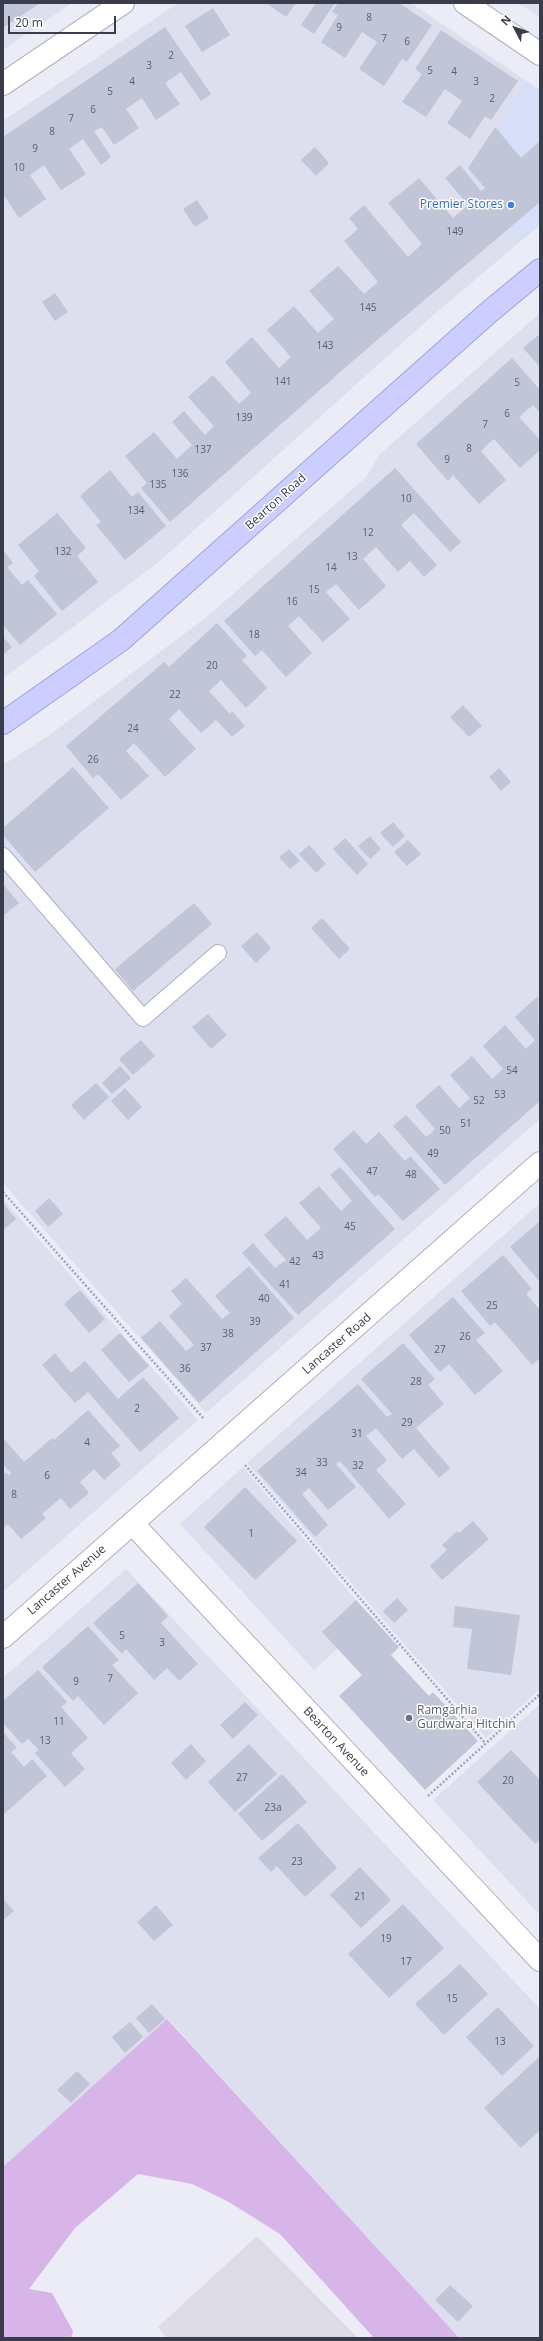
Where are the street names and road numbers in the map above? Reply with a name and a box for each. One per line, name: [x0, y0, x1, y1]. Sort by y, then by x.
street label: Bearton Road: [243, 471, 309, 533]
street label: Lancaster Road: [300, 1310, 374, 1378]
street label: Lancaster Avenue: [25, 1542, 109, 1618]
street label: Bearton Avenue: [300, 1704, 372, 1780]

